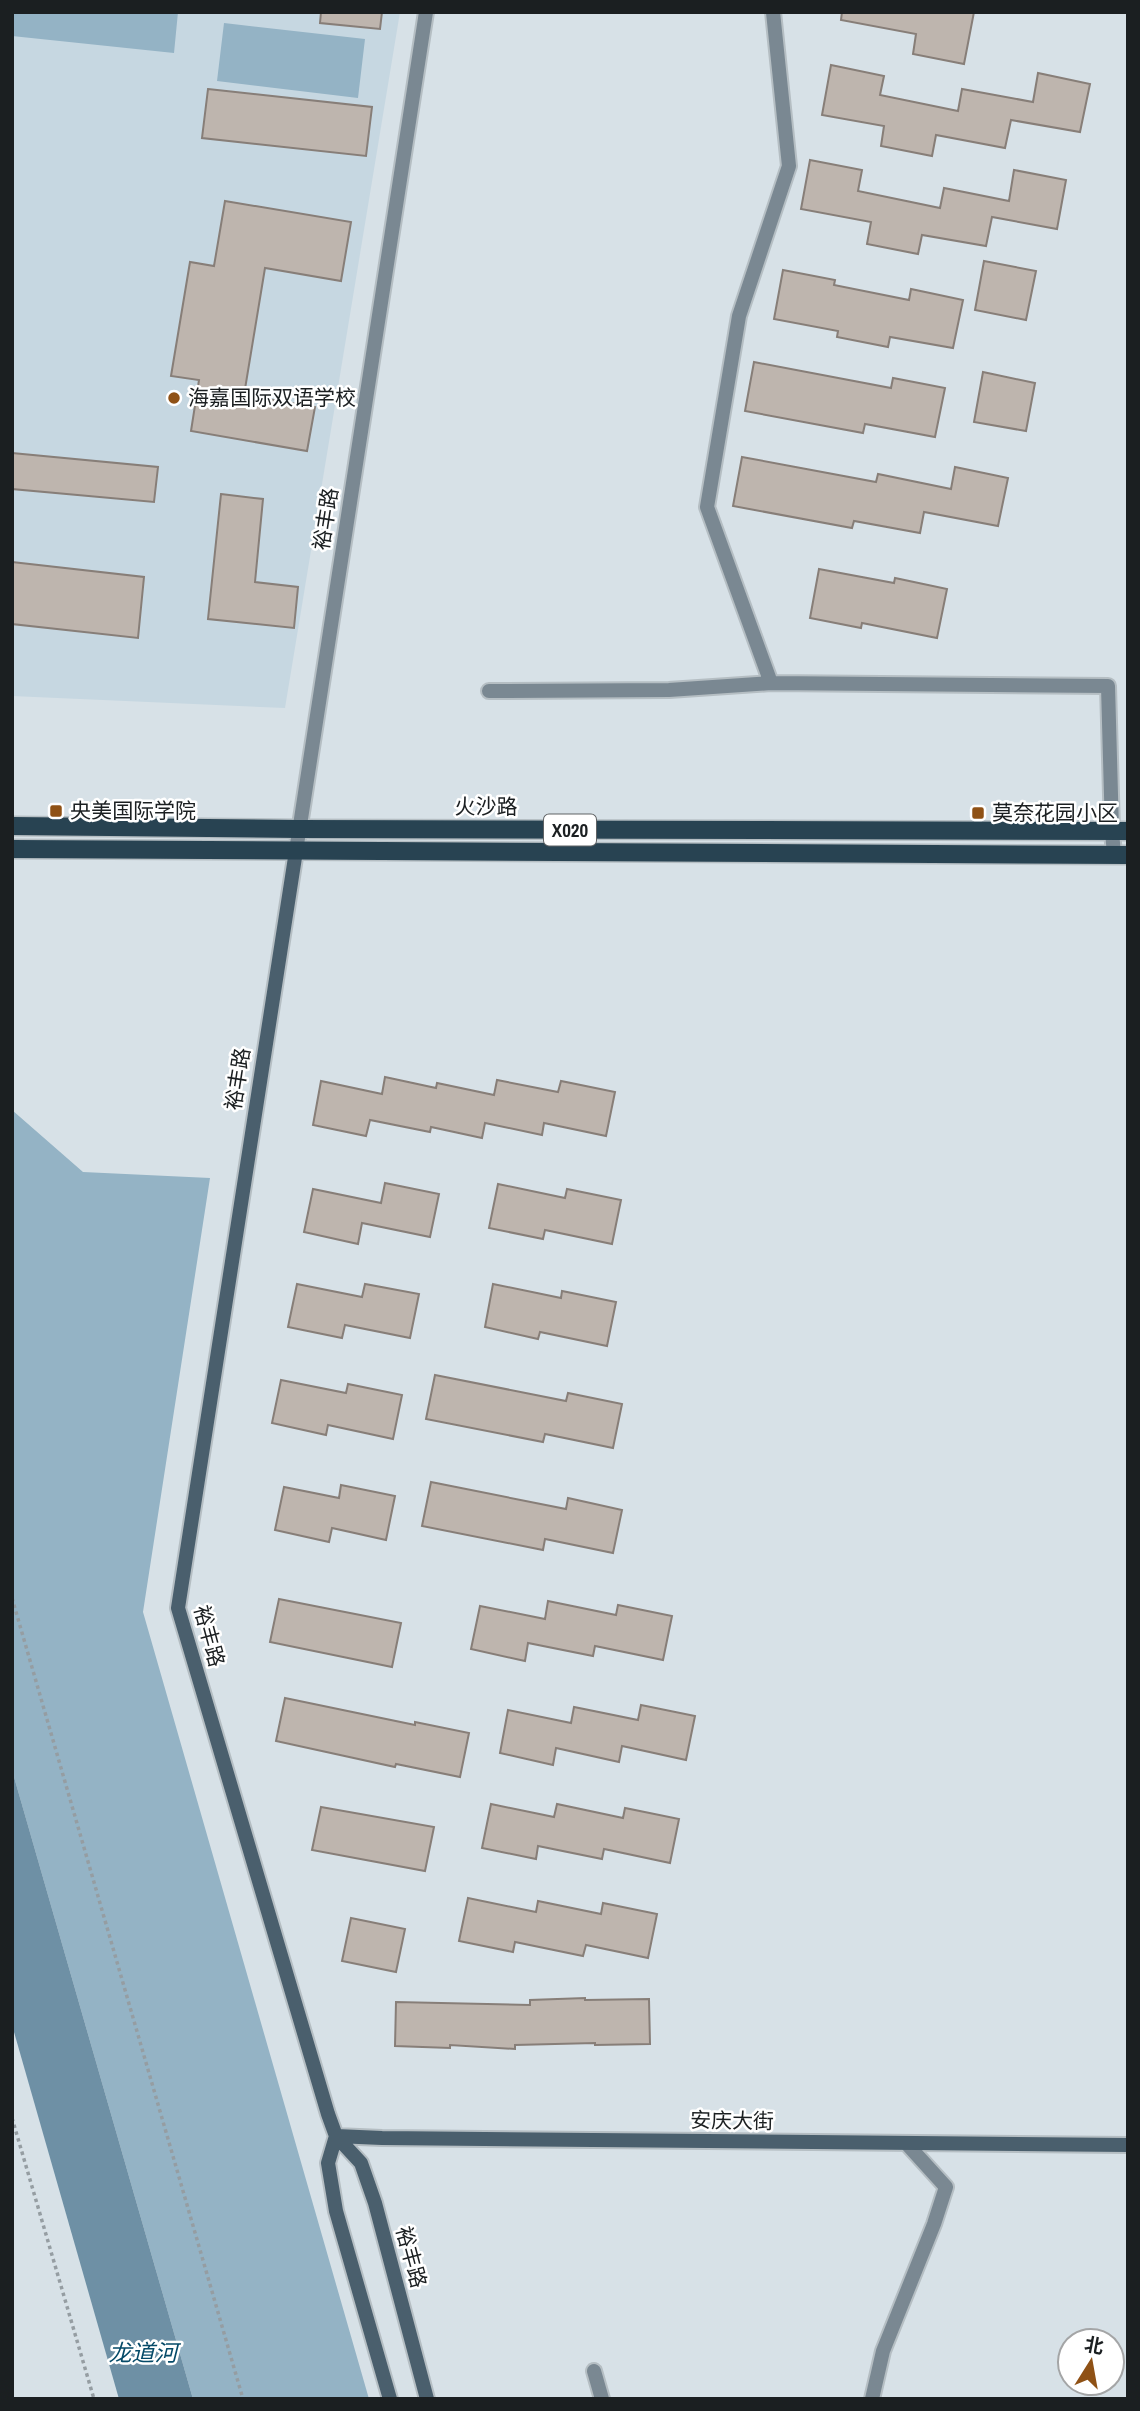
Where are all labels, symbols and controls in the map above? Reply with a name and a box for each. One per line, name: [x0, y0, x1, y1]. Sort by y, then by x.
place label: 海嘉国际双语学校: [188, 383, 356, 412]
marker: 海嘉国际双语学校: [166, 390, 182, 406]
street label: 裕丰路: [306, 486, 345, 552]
street label: 火沙路: [455, 792, 518, 821]
place label: 央美国际学院: [70, 796, 196, 825]
place label: 莫奈花园小区: [992, 798, 1118, 827]
marker: 央美国际学院: [48, 803, 64, 819]
marker: 莫奈花园小区: [970, 805, 986, 821]
road number: X020: [544, 814, 596, 846]
street label: 裕丰路: [218, 1046, 257, 1112]
street label: 裕丰路: [187, 1602, 232, 1670]
street label: 安庆大街: [690, 2105, 774, 2136]
street label: 裕丰路: [389, 2223, 434, 2291]
north arrow: [1056, 2327, 1126, 2397]
text: 北: [1082, 2331, 1106, 2360]
water label: 龙道河: [109, 2337, 182, 2368]

